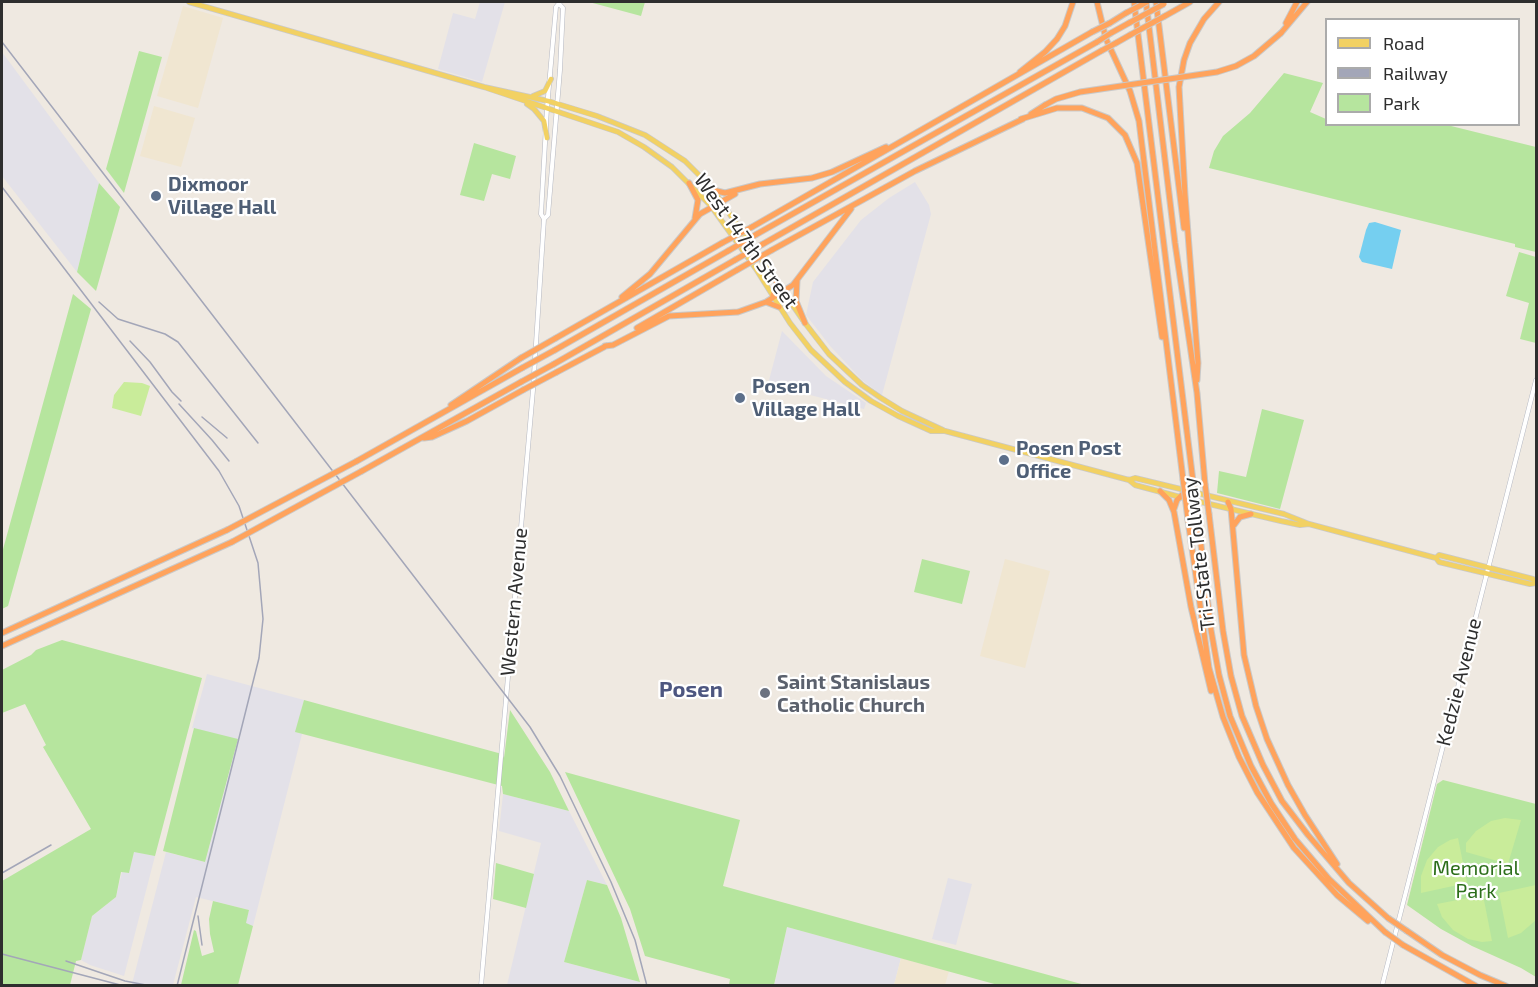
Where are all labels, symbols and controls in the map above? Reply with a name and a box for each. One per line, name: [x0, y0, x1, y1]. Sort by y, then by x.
legend: [1325, 18, 1520, 126]
text: Road: [1383, 32, 1424, 54]
text: Railway: [1383, 62, 1448, 84]
text: Park: [1383, 92, 1420, 114]
street label: West 147th Street: [689, 169, 803, 313]
place label: Dixmoor Village Hall: [168, 172, 276, 219]
marker: Dixmoor Village Hall: [149, 189, 163, 203]
place label: Posen Village Hall: [752, 374, 860, 421]
marker: Posen Village Hall: [733, 391, 747, 405]
place label: Posen Post Office: [1016, 436, 1121, 483]
marker: Posen Post Office: [997, 453, 1011, 467]
street label: Tri-State Tollway: [1178, 476, 1220, 632]
street label: Western Avenue: [496, 527, 532, 677]
street label: Kedzie Avenue: [1431, 615, 1487, 749]
place label: Saint Stanislaus Catholic Church: [777, 670, 930, 717]
district label: Posen: [659, 677, 723, 703]
marker: Saint Stanislaus Catholic Church: [758, 686, 772, 700]
park label: Memorial Park: [1432, 856, 1520, 903]

